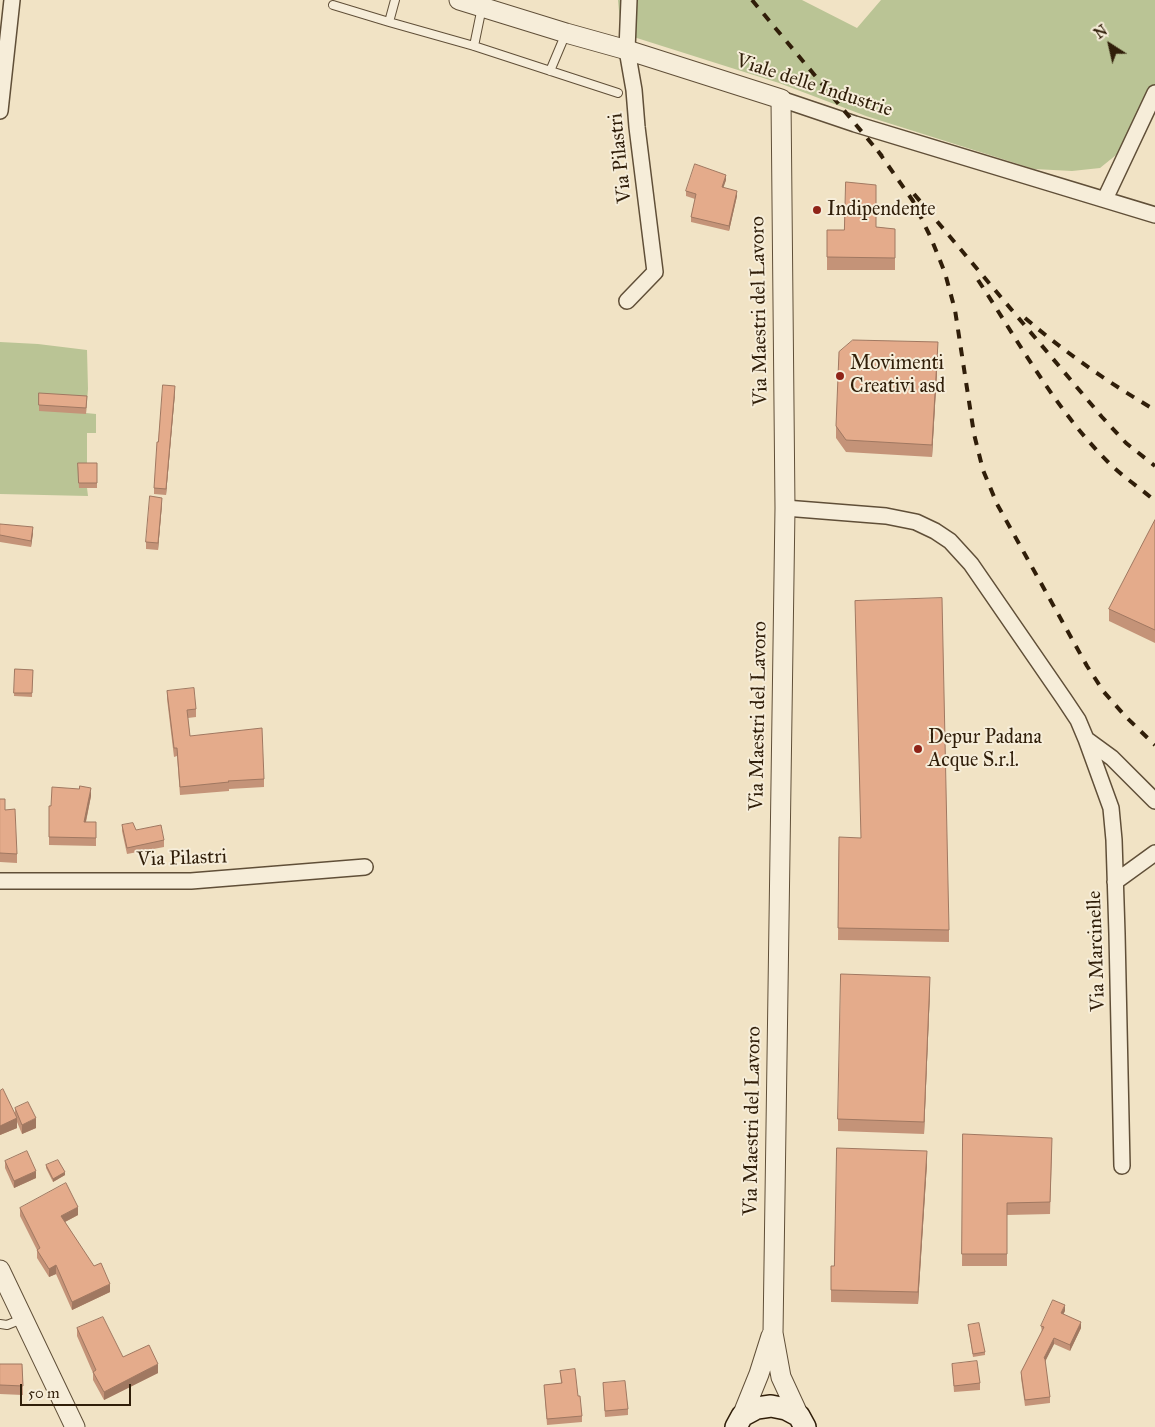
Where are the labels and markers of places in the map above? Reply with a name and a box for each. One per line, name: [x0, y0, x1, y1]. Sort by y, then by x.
place label: Indipendente: [827, 198, 936, 222]
marker: Indipendente: [811, 204, 823, 216]
place label: Movimenti Creativi asd: [850, 352, 945, 399]
marker: Movimenti Creativi asd: [834, 370, 846, 382]
place label: Depur Padana Acque S.r.l.: [928, 726, 1042, 773]
marker: Depur Padana Acque S.r.l.: [912, 743, 924, 755]

